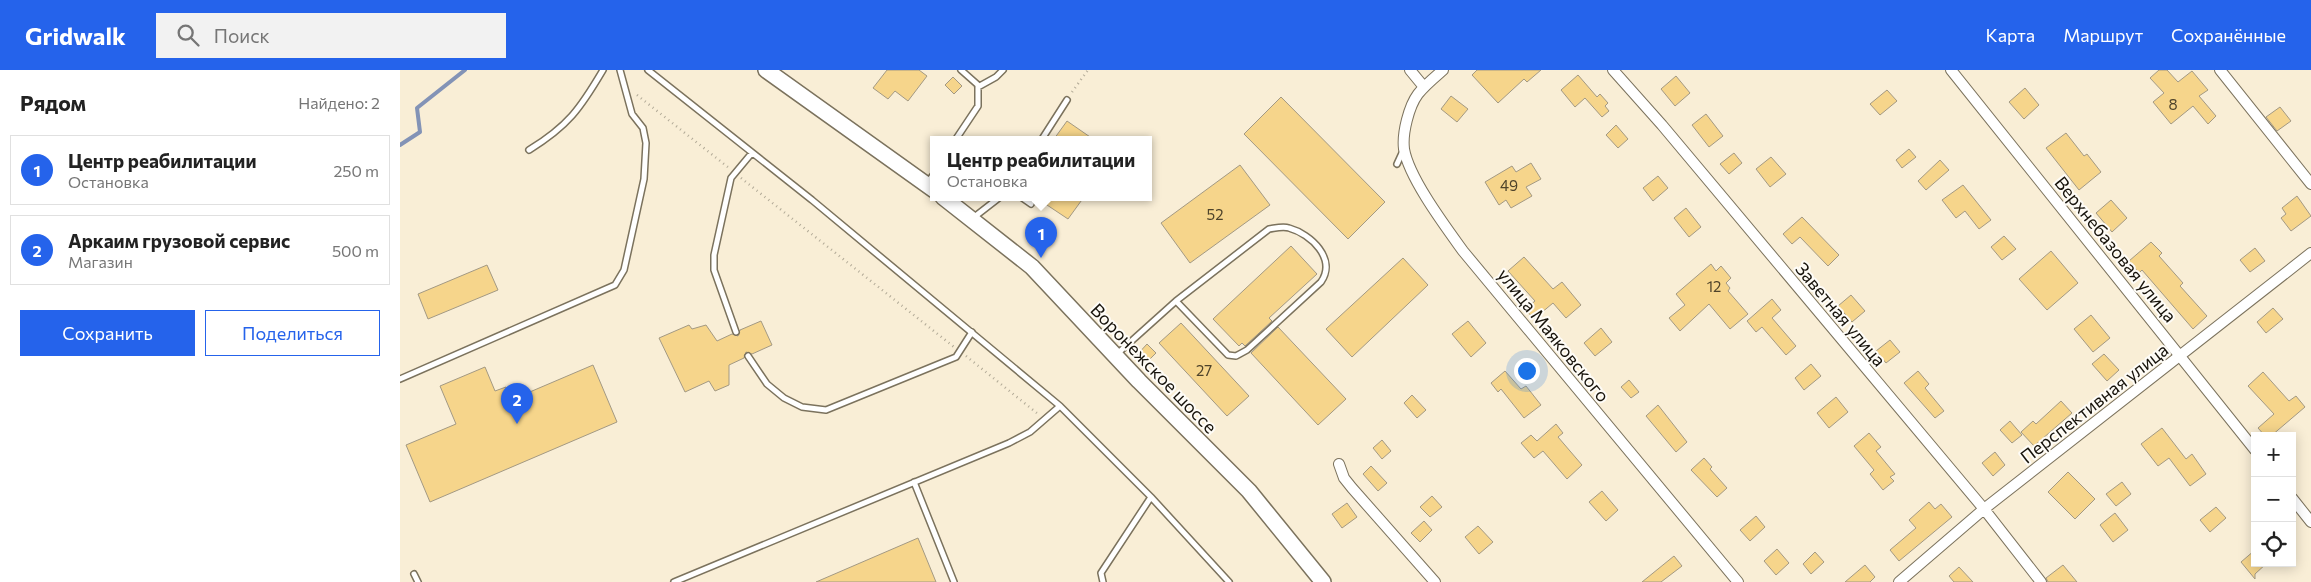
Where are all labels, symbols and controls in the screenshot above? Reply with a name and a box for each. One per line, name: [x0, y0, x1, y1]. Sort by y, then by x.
search box: [156, 13, 506, 58]
text: Gridwalk: [25, 21, 126, 50]
icon: search: [174, 21, 202, 49]
text: Поиск: [214, 24, 270, 47]
text: Карта: [1986, 24, 2035, 46]
text: Маршрут: [2063, 24, 2143, 46]
text: Сохранённые: [2171, 24, 2286, 46]
text: Рядом: [20, 90, 86, 115]
text: Найдено: 2: [298, 93, 380, 112]
house number: 8: [2168, 95, 2178, 113]
popup: [930, 136, 1152, 201]
text: Центр реабилитации: [947, 148, 1135, 171]
text: Центр реабилитации: [68, 149, 257, 172]
text: 1: [33, 161, 41, 180]
text: 250 m: [333, 161, 379, 180]
text: Остановка: [947, 171, 1028, 190]
text: Остановка: [68, 172, 149, 191]
street label: Верхнебазовая улица: [2050, 172, 2182, 326]
house number: 49: [1500, 176, 1518, 194]
house number: 52: [1207, 205, 1223, 223]
pin: 1: [1025, 217, 1057, 258]
text: Аркаим грузовой сервис: [68, 229, 290, 252]
text: 2: [32, 241, 42, 260]
text: 500 m: [332, 241, 379, 260]
text: Магазин: [68, 252, 133, 271]
street label: Заветная улица: [1791, 258, 1891, 370]
street label: улица Маяковского: [1493, 264, 1615, 406]
house number: 12: [1707, 277, 1721, 295]
street label: Воронежское шоссе: [1086, 298, 1222, 438]
button: Сохранить: [20, 310, 195, 356]
button: Поделиться: [205, 310, 380, 356]
street label: Перспективная улица: [2016, 338, 2172, 468]
your location: [1514, 358, 1540, 384]
house number: 27: [1196, 361, 1212, 379]
pin: 2: [501, 383, 533, 424]
map controls: [2251, 432, 2296, 567]
button: +: [2251, 432, 2296, 477]
button: −: [2251, 477, 2296, 522]
button: locate: [2251, 522, 2296, 567]

